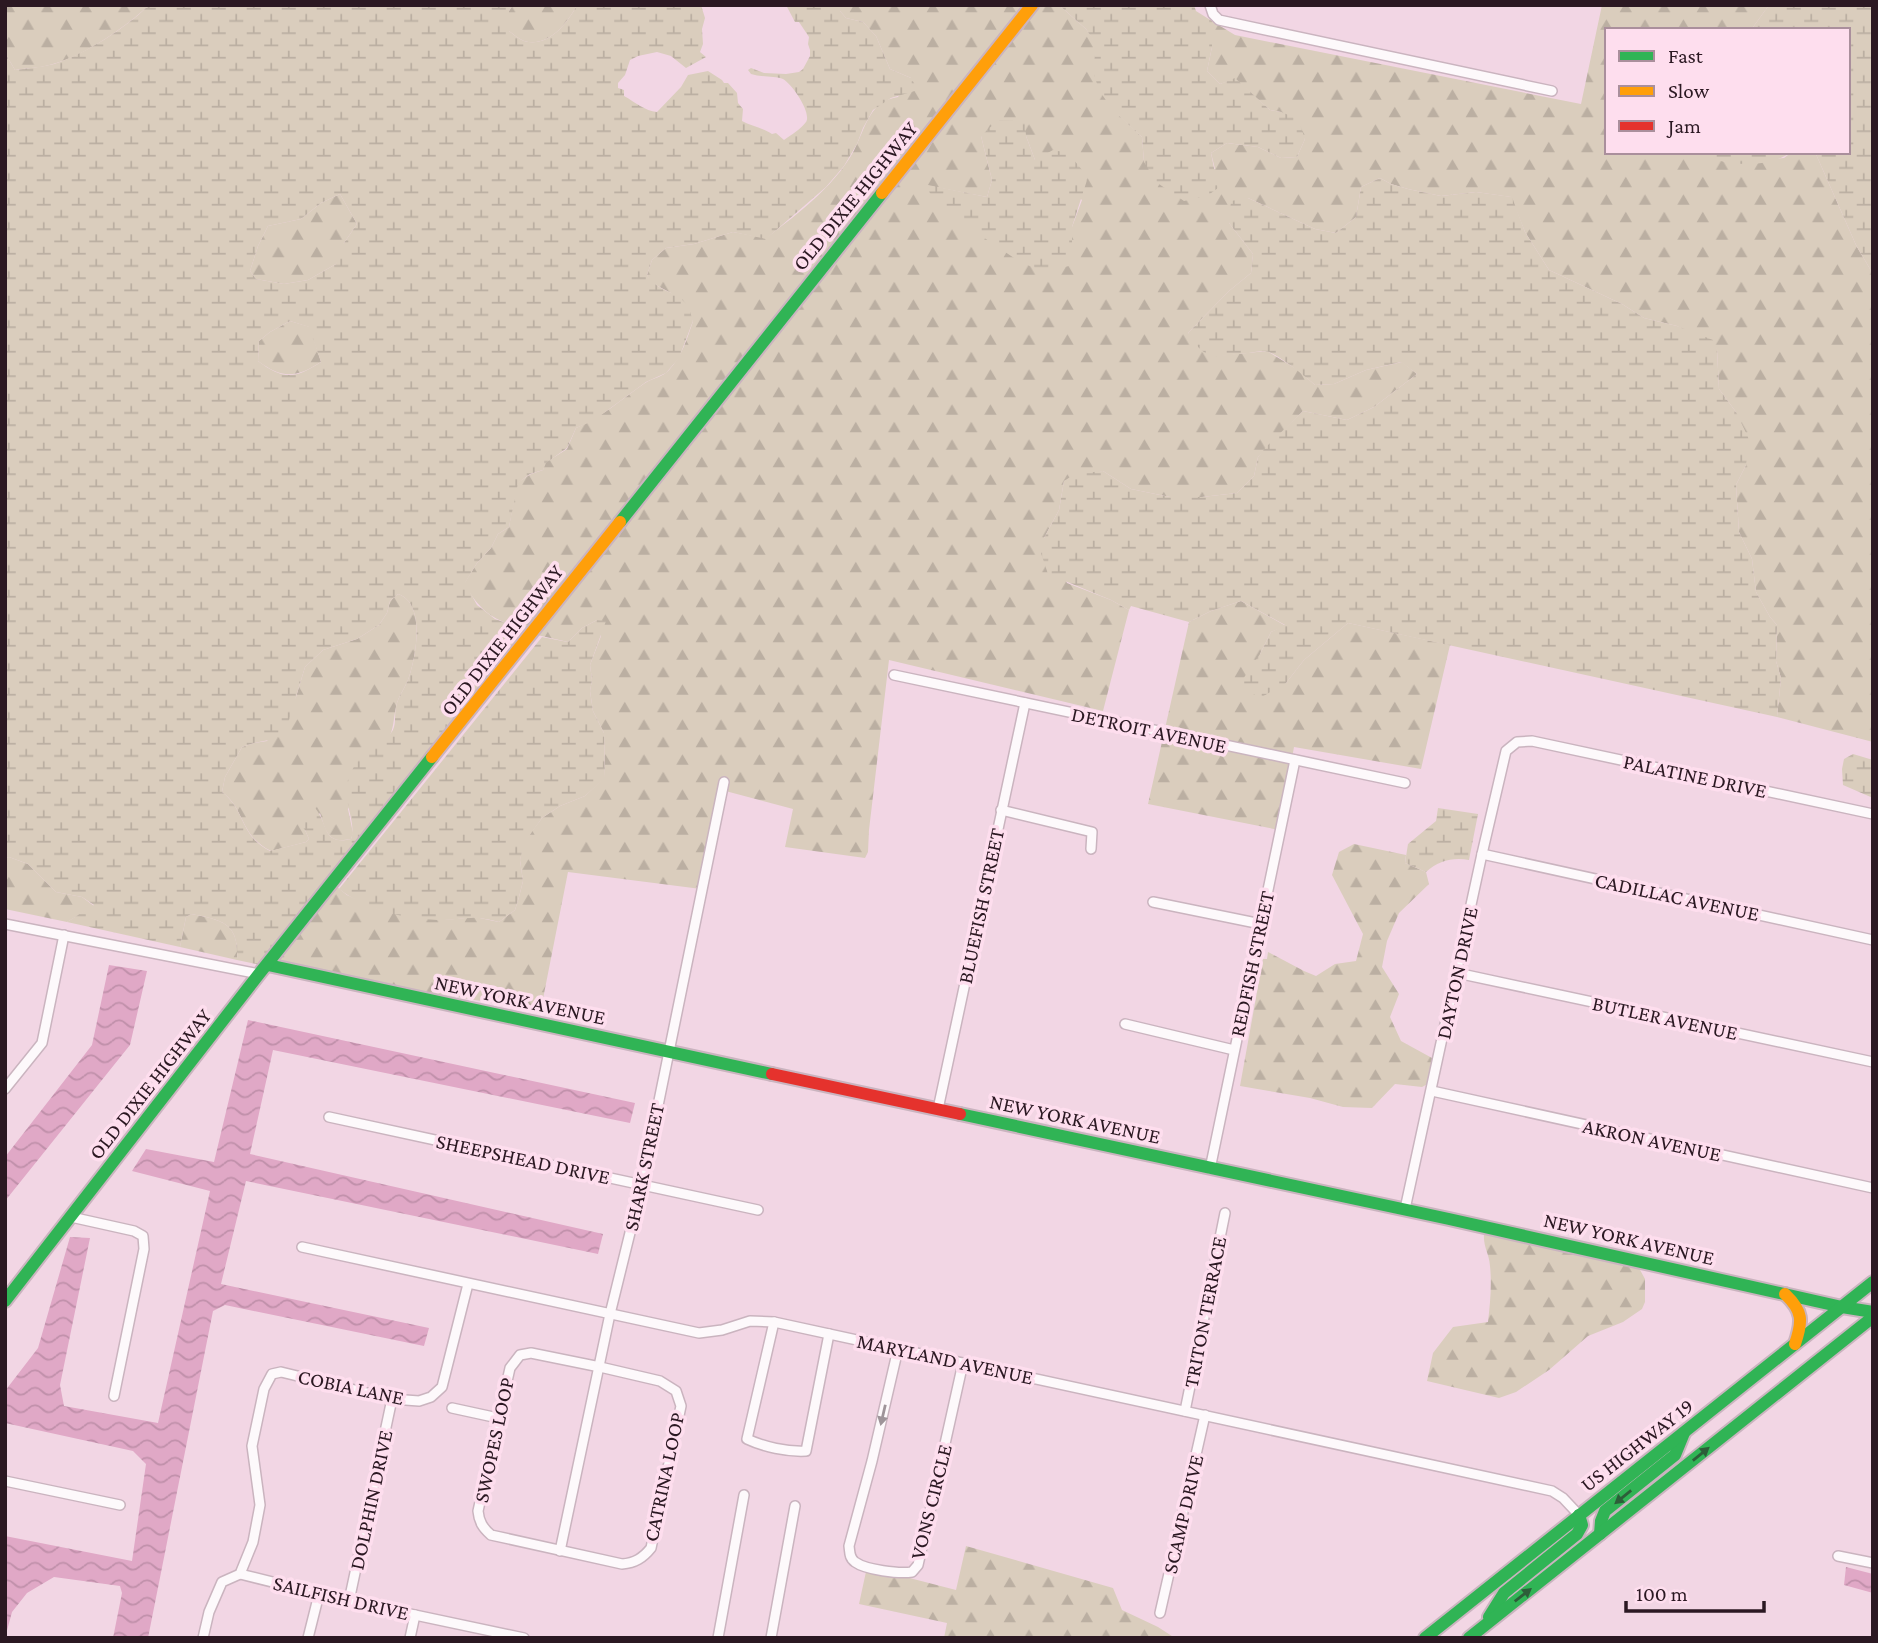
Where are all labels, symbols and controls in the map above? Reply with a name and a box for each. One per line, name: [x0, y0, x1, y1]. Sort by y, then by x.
legend: [1605, 28, 1850, 154]
text: Fast: [1668, 44, 1704, 68]
text: Slow: [1668, 79, 1710, 103]
text: Jam: [1666, 114, 1701, 138]
street label: OLD DIXIE HIGHWAY: [788, 116, 923, 275]
street label: OLD DIXIE HIGHWAY: [436, 559, 569, 720]
street label: DETROIT AVENUE: [1069, 702, 1229, 758]
street label: PALATINE DRIVE: [1621, 749, 1769, 803]
street label: BLUEFISH STREET: [953, 826, 1009, 986]
street label: CADILLAC AVENUE: [1593, 868, 1761, 926]
street label: REDFISH STREET: [1225, 888, 1279, 1039]
street label: DAYTON DRIVE: [1431, 905, 1483, 1041]
street label: NEW YORK AVENUE: [432, 970, 608, 1030]
street label: BUTLER AVENUE: [1590, 991, 1740, 1045]
street label: OLD DIXIE HIGHWAY: [84, 1003, 217, 1164]
street label: NEW YORK AVENUE: [987, 1089, 1163, 1149]
street label: SHARK STREET: [619, 1100, 669, 1233]
street label: AKRON AVENUE: [1581, 1114, 1723, 1166]
street label: SHEEPSHEAD DRIVE: [434, 1129, 612, 1189]
street label: NEW YORK AVENUE: [1541, 1208, 1717, 1270]
street label: TRITON TERRACE: [1179, 1234, 1231, 1390]
street label: MARYLAND AVENUE: [855, 1329, 1035, 1389]
street label: COBIA LANE: [296, 1364, 406, 1410]
street label: SWOPES LOOP: [469, 1375, 519, 1505]
street label: US HIGHWAY 19: [1576, 1393, 1698, 1497]
one-way arrow: [877, 1404, 888, 1426]
street label: CATRINA LOOP: [639, 1410, 689, 1544]
street label: DOLPHIN DRIVE: [344, 1428, 398, 1572]
street label: VONS CIRCLE: [905, 1442, 957, 1562]
one-way arrow: [1691, 1446, 1709, 1461]
street label: SCAMP DRIVE: [1158, 1452, 1208, 1576]
one-way arrow: [1614, 1489, 1631, 1504]
scale bar: [1626, 1570, 1764, 1614]
street label: SAILFISH DRIVE: [271, 1571, 411, 1625]
text: 100 m: [1636, 1582, 1688, 1606]
one-way arrow: [1513, 1588, 1531, 1603]

